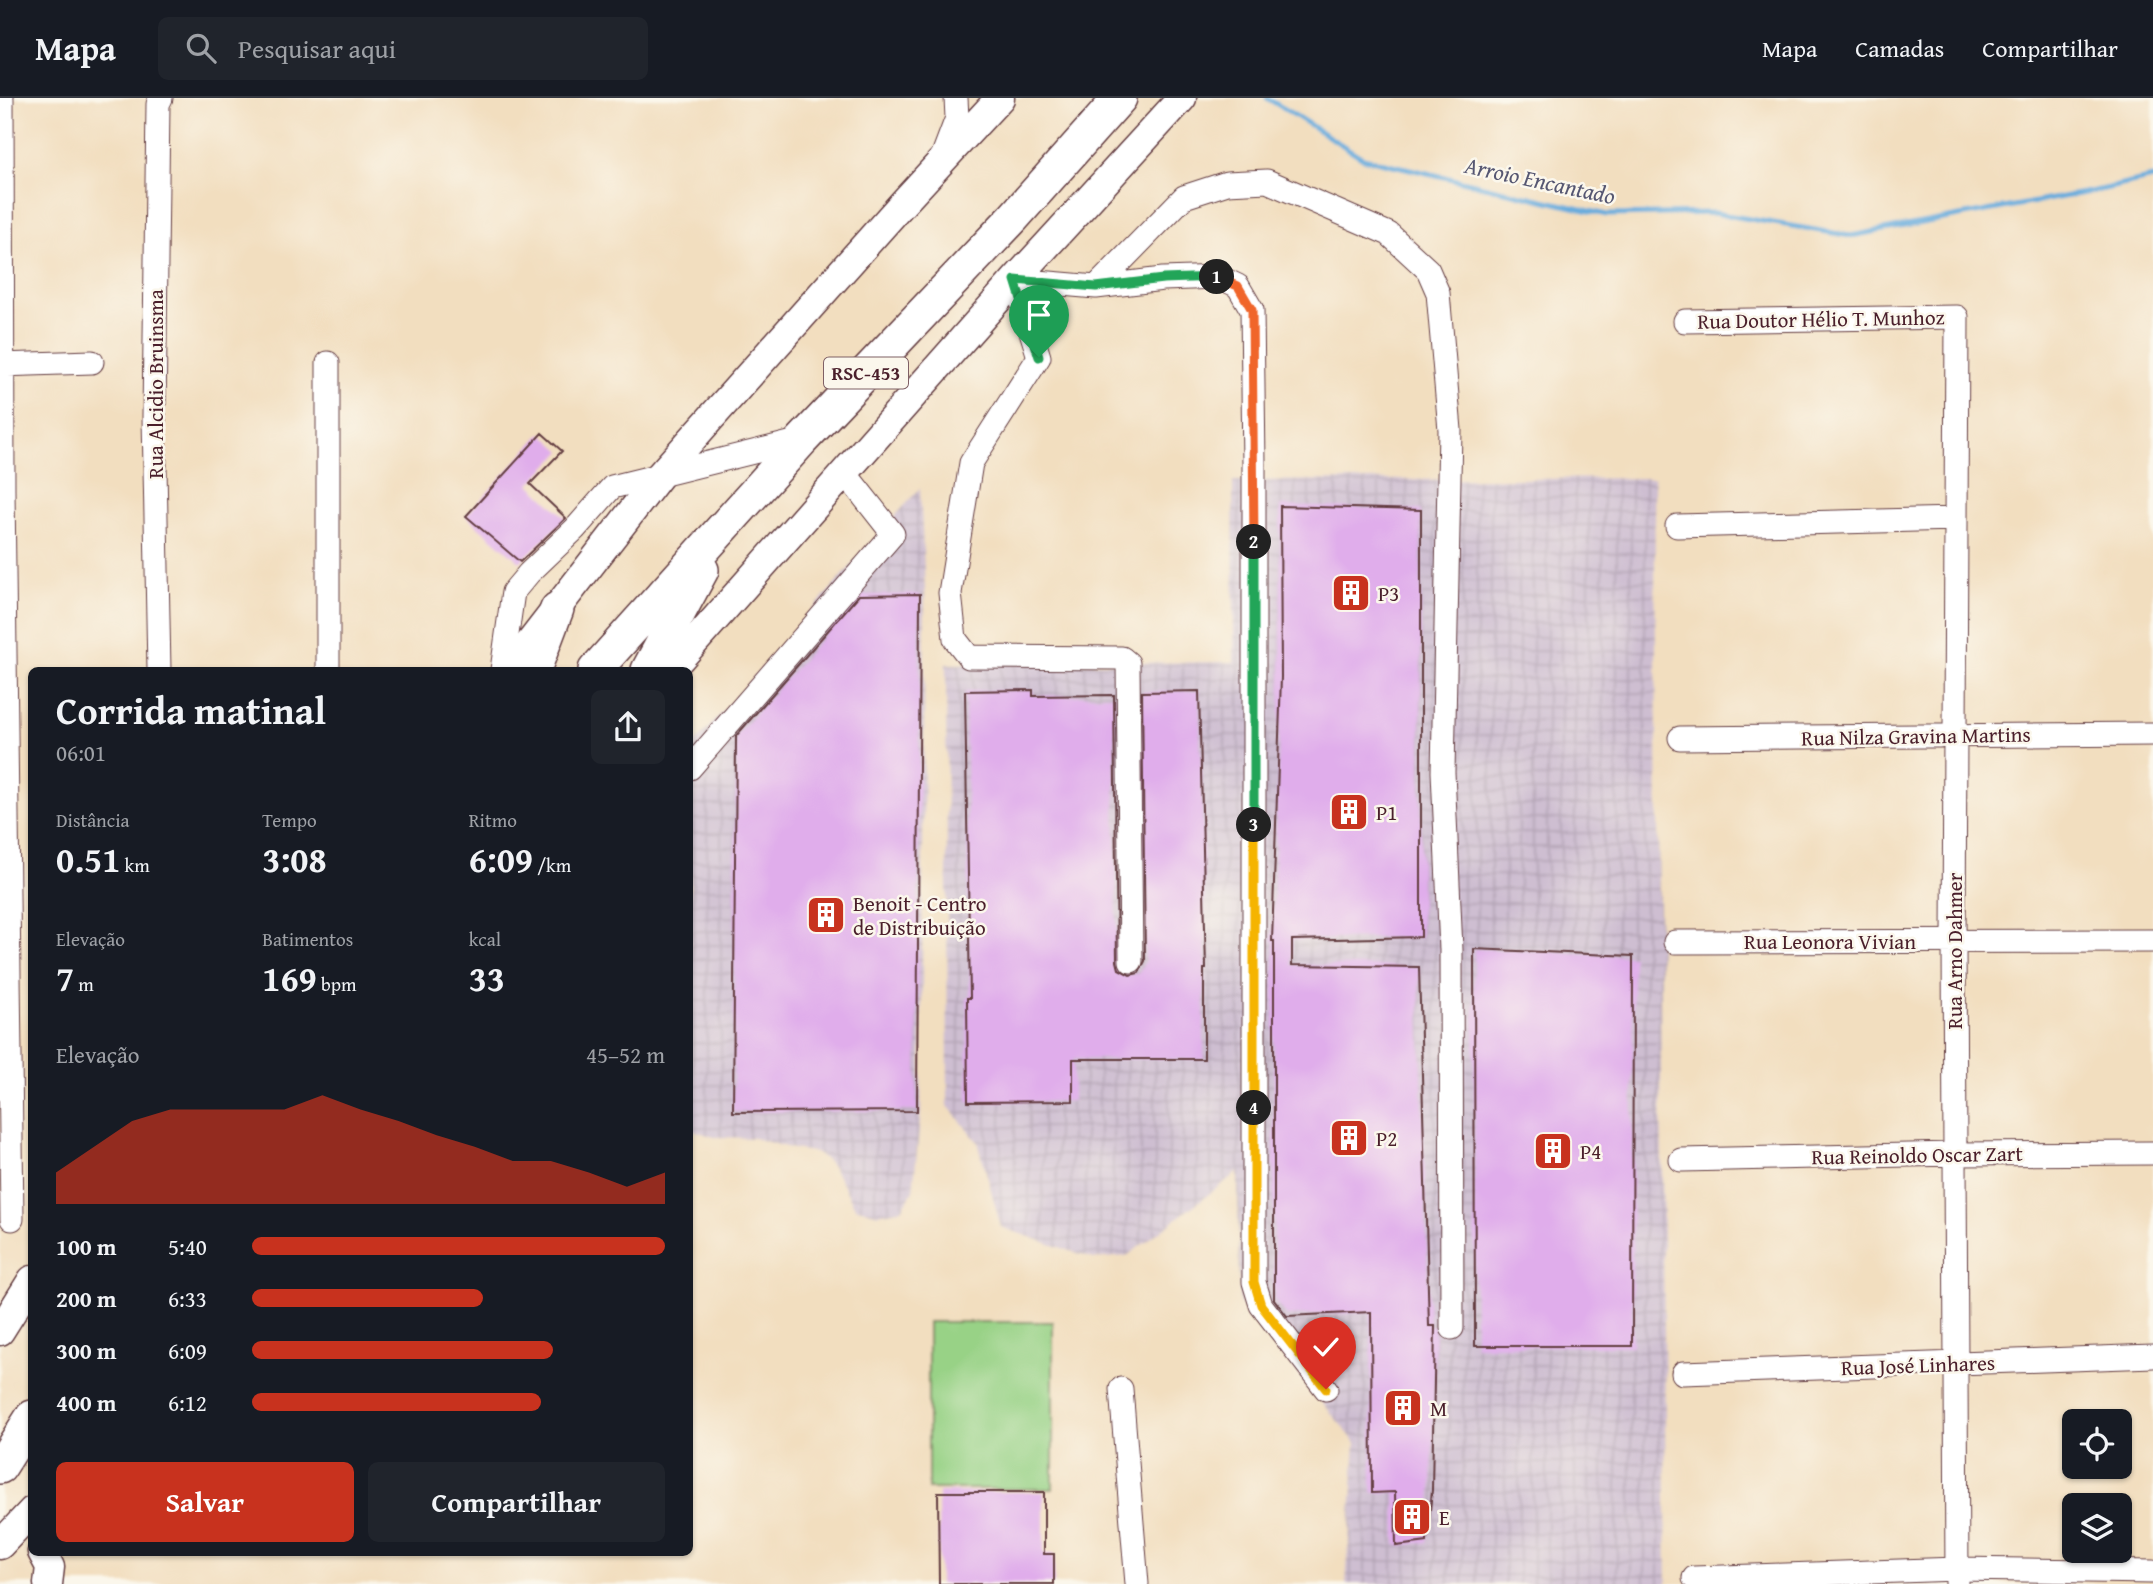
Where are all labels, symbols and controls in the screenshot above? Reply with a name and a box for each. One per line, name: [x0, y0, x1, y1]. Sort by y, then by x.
search box: [158, 17, 648, 80]
text: Mapa: [35, 24, 116, 72]
icon: search: [182, 29, 220, 67]
text: Pesquisar aqui: [238, 29, 396, 68]
text: Mapa: [1762, 31, 1817, 66]
text: Camadas: [1855, 31, 1944, 66]
text: Compartilhar: [1982, 31, 2118, 66]
water label: Arroio Encantado: [1461, 148, 1618, 212]
pin: 1: [1200, 260, 1234, 294]
text: 1: [1212, 262, 1221, 290]
pin: [1009, 285, 1069, 357]
street label: Rua Alcidio Bruinsma: [140, 289, 171, 479]
icon: arrive: [1020, 296, 1058, 334]
street label: Rua Doutor Hélio T. Munhoz: [1697, 301, 1945, 337]
road number: RSC-453: [824, 358, 908, 388]
pin: 2: [1236, 524, 1272, 560]
text: 2: [1249, 527, 1258, 555]
building icon: P3: [1330, 572, 1372, 614]
place label: P3: [1378, 578, 1399, 609]
text: Corrida matinal: [56, 682, 326, 738]
button: share: [591, 690, 665, 764]
street label: Rua Nilza Gravina Martins: [1801, 718, 2031, 754]
text: 06:01: [56, 736, 106, 769]
building icon: P1: [1328, 791, 1370, 833]
place label: P1: [1376, 797, 1397, 828]
text: Distância: [56, 806, 130, 834]
text: Tempo: [262, 806, 317, 834]
text: Ritmo: [469, 806, 517, 834]
pin: 3: [1236, 808, 1272, 842]
text: 3: [1249, 810, 1258, 838]
text: 0.51: [56, 834, 120, 885]
text: 3:08: [262, 834, 327, 885]
text: 6:09: [469, 834, 533, 885]
text: km: [120, 851, 150, 879]
text: /km: [533, 851, 571, 879]
street label: Rua Arno Dahmer: [1939, 872, 1970, 1029]
place label: Benoit - Centro de Distribuição: [853, 888, 987, 943]
building icon: Benoit - Centro de Distribuição: [805, 894, 847, 936]
text: Elevação: [56, 925, 125, 953]
text: Batimentos: [262, 925, 353, 953]
text: kcal: [469, 925, 501, 953]
street label: Rua Leonora Vivian: [1744, 926, 1916, 957]
text: 7: [56, 953, 74, 1004]
text: 169: [262, 953, 317, 1004]
text: 33: [469, 953, 505, 1004]
text: m: [74, 970, 94, 998]
text: bpm: [317, 970, 357, 998]
text: Elevação: [56, 1038, 140, 1071]
text: 45–52 m: [586, 1038, 665, 1071]
pin: 4: [1236, 1090, 1272, 1126]
text: 4: [1249, 1093, 1258, 1121]
building icon: P2: [1328, 1117, 1370, 1159]
place label: P2: [1376, 1123, 1397, 1154]
building icon: P4: [1532, 1130, 1574, 1172]
place label: P4: [1580, 1136, 1601, 1167]
street label: Rua Reinoldo Oscar Zart: [1811, 1138, 2024, 1172]
text: 100 m: [56, 1230, 117, 1263]
text: 5:40: [168, 1230, 207, 1263]
text: 200 m: [56, 1282, 117, 1315]
text: 6:33: [168, 1282, 207, 1315]
pin: [1296, 1317, 1356, 1389]
icon: check: [1307, 1328, 1345, 1366]
text: 300 m: [56, 1334, 117, 1367]
text: 6:09: [168, 1334, 207, 1367]
street label: Rua José Linhares: [1840, 1347, 1996, 1383]
text: 400 m: [56, 1386, 117, 1419]
text: 6:12: [168, 1386, 207, 1419]
building icon: M: [1382, 1387, 1424, 1429]
place label: M: [1430, 1393, 1447, 1424]
map controls: [2062, 1409, 2132, 1563]
button: locate: [2062, 1409, 2132, 1479]
button: Salvar: [56, 1462, 354, 1542]
button: Compartilhar: [368, 1462, 665, 1542]
button: layers: [2062, 1493, 2132, 1563]
building icon: E: [1391, 1496, 1433, 1538]
place label: E: [1439, 1502, 1450, 1533]

